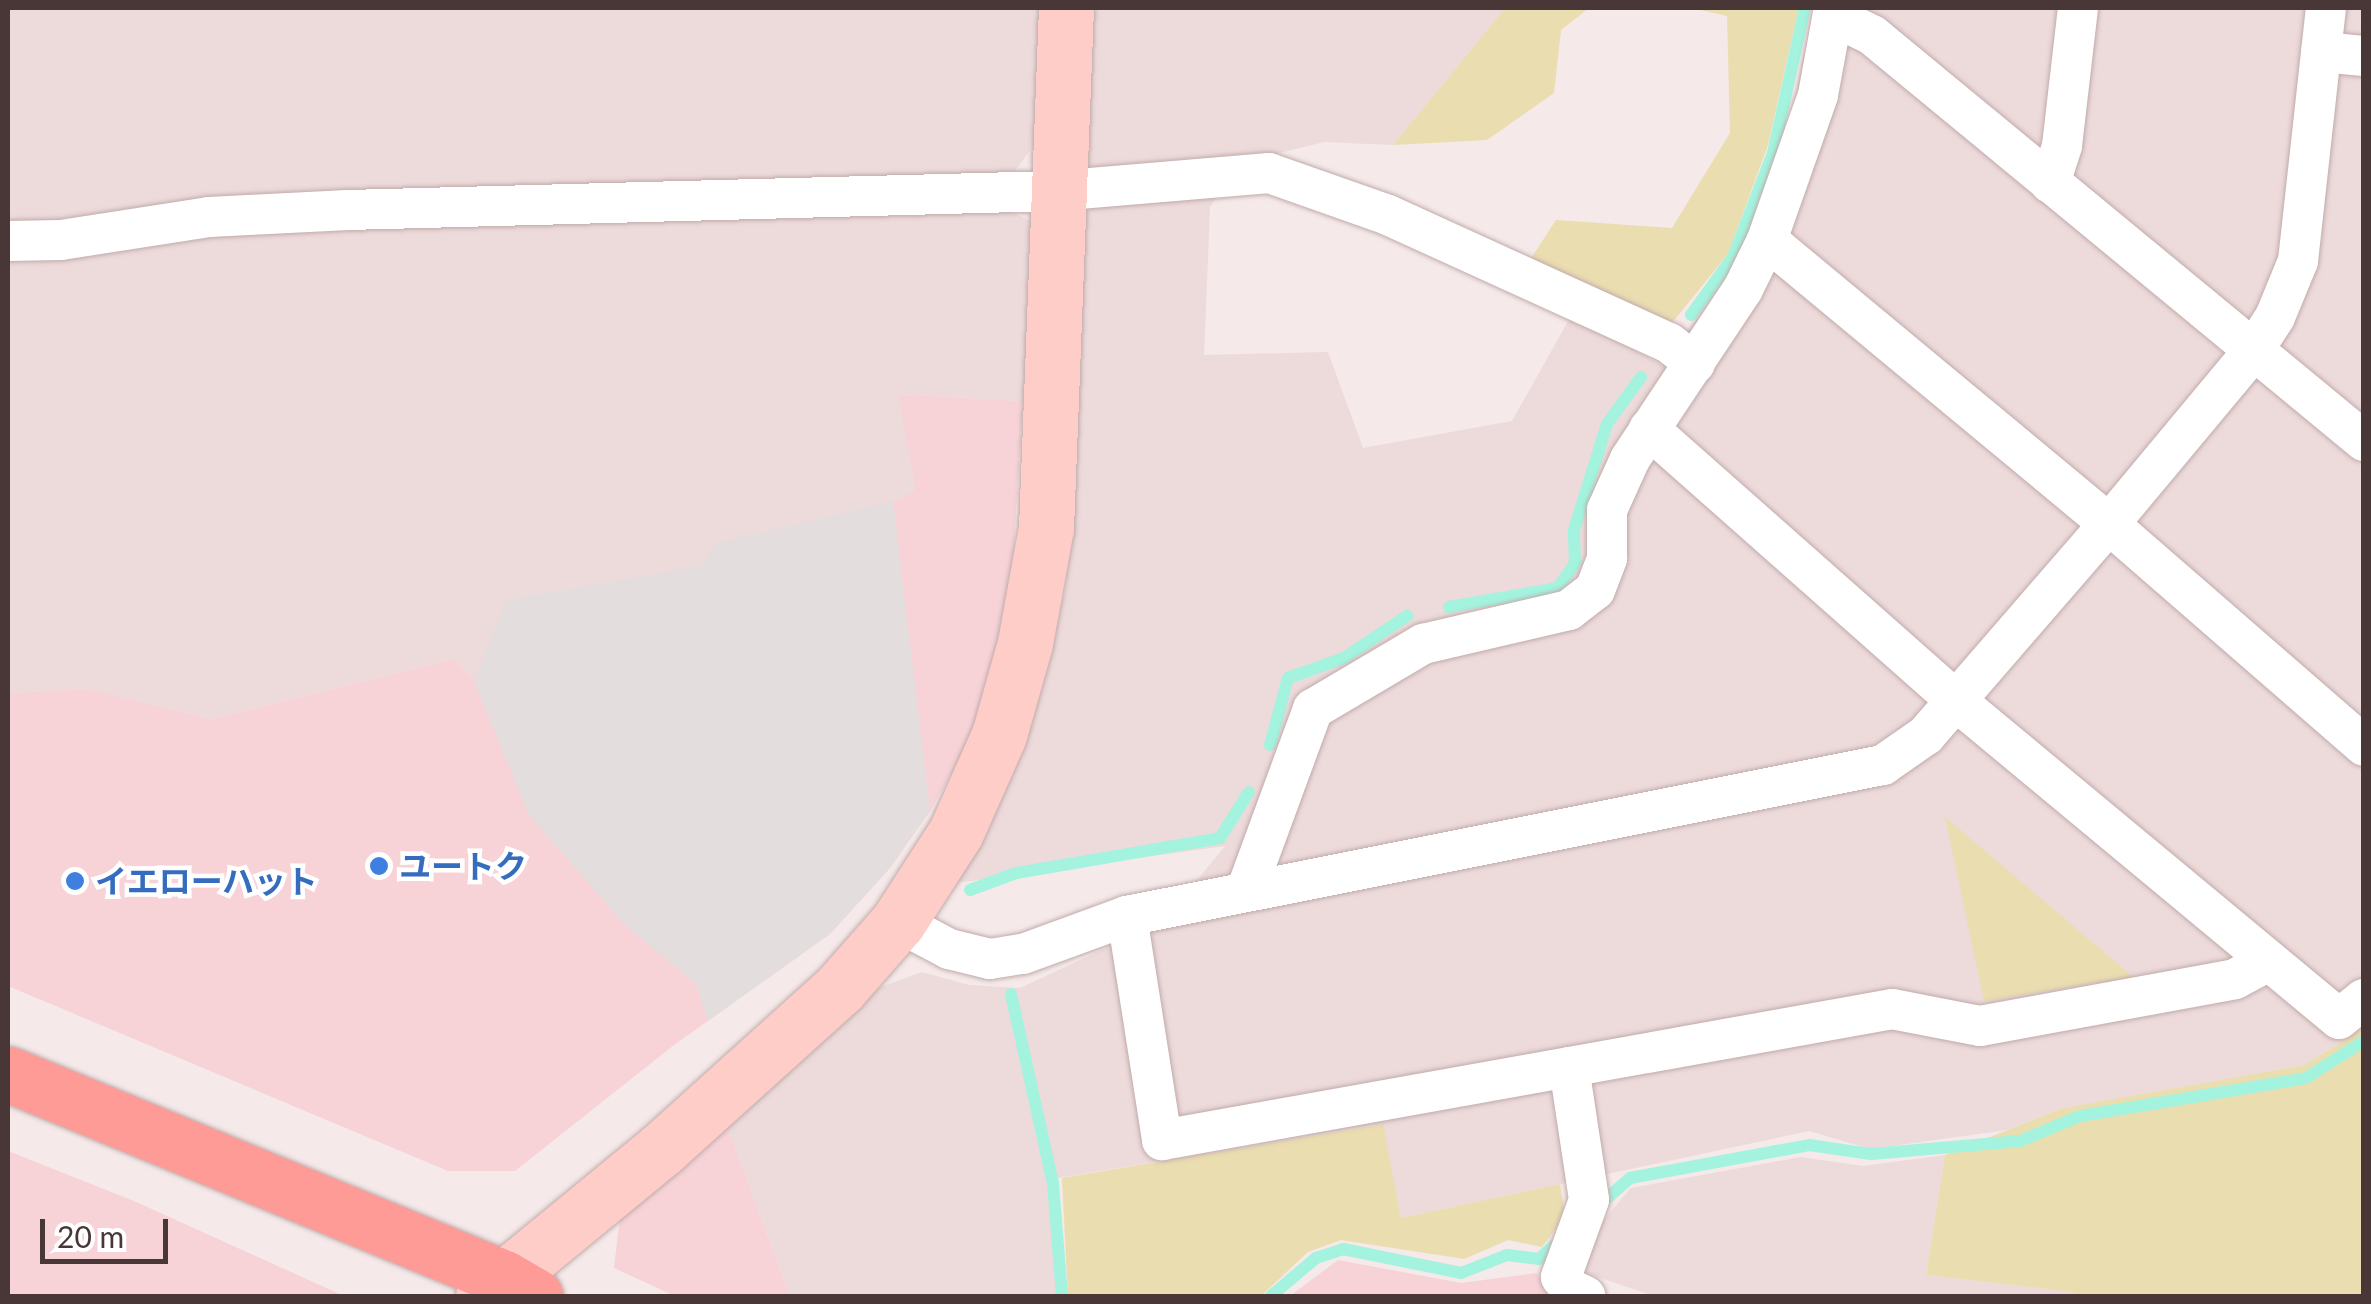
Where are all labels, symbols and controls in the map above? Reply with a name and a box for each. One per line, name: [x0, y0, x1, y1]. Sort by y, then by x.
place label: ユートク: [399, 847, 527, 885]
marker: ユートク: [368, 855, 390, 877]
place label: イエローハット: [95, 862, 319, 900]
marker: イエローハット: [64, 870, 86, 892]
scale bar: [45, 1199, 172, 1261]
text: 20 m: [57, 1218, 124, 1254]

